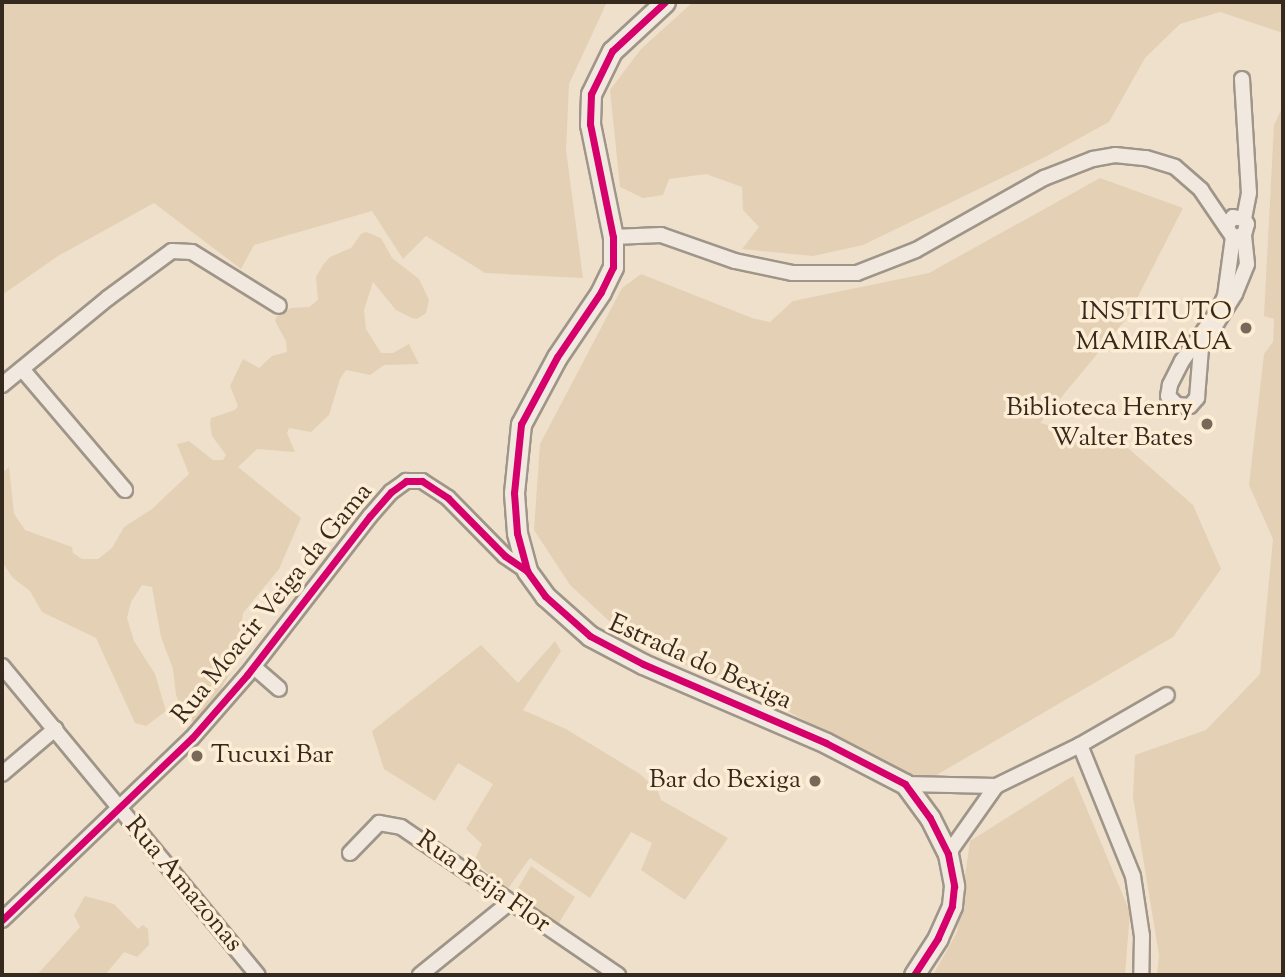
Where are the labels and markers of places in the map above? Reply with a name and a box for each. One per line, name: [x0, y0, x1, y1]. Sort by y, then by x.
place label: INSTITUTO MAMIRAUA: [1076, 297, 1232, 358]
marker: INSTITUTO MAMIRAUA: [1238, 320, 1254, 336]
place label: Biblioteca Henry Walter Bates: [1006, 393, 1193, 454]
marker: Biblioteca Henry Walter Bates: [1199, 416, 1215, 432]
place label: Tucuxi Bar: [211, 740, 334, 772]
marker: Tucuxi Bar: [189, 748, 205, 764]
place label: Bar do Bexiga: [649, 765, 801, 797]
marker: Bar do Bexiga: [807, 773, 823, 789]

